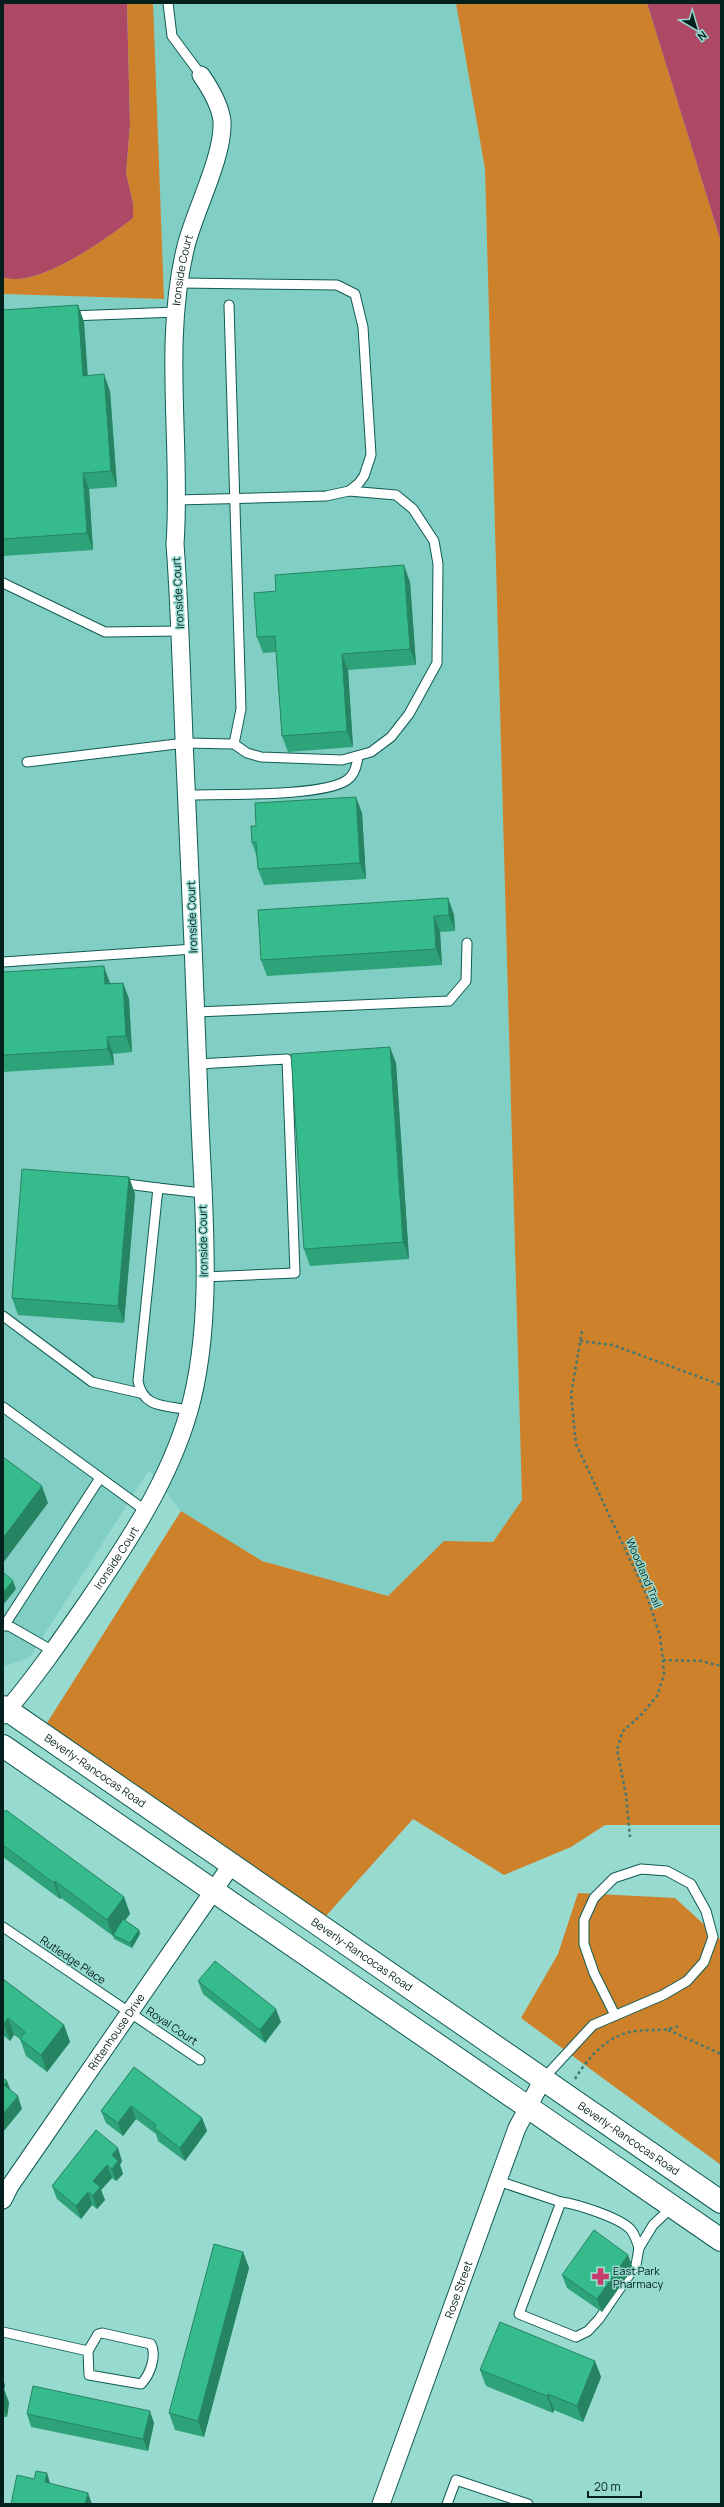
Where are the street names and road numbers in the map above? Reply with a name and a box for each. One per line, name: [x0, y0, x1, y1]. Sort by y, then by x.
street label: Ironside Court: [168, 233, 196, 306]
street label: Ironside Court: [168, 557, 187, 629]
street label: Ironside Court: [183, 881, 200, 953]
street label: Ironside Court: [194, 1205, 211, 1277]
street label: Ironside Court: [90, 1523, 142, 1592]
street label: Woodland Trail: [623, 1536, 666, 1610]
street label: Beverly-Rancocas Road: [42, 1730, 149, 1810]
street label: Beverly-Rancocas Road: [309, 1914, 416, 1994]
street label: Rutledge Place: [37, 1932, 110, 1987]
street label: Rittenhouse Drive: [84, 1990, 148, 2073]
street label: Royal Court: [144, 2003, 201, 2048]
street label: Beverly-Rancocas Road: [575, 2098, 683, 2178]
street label: Rose Street: [441, 2259, 475, 2320]

